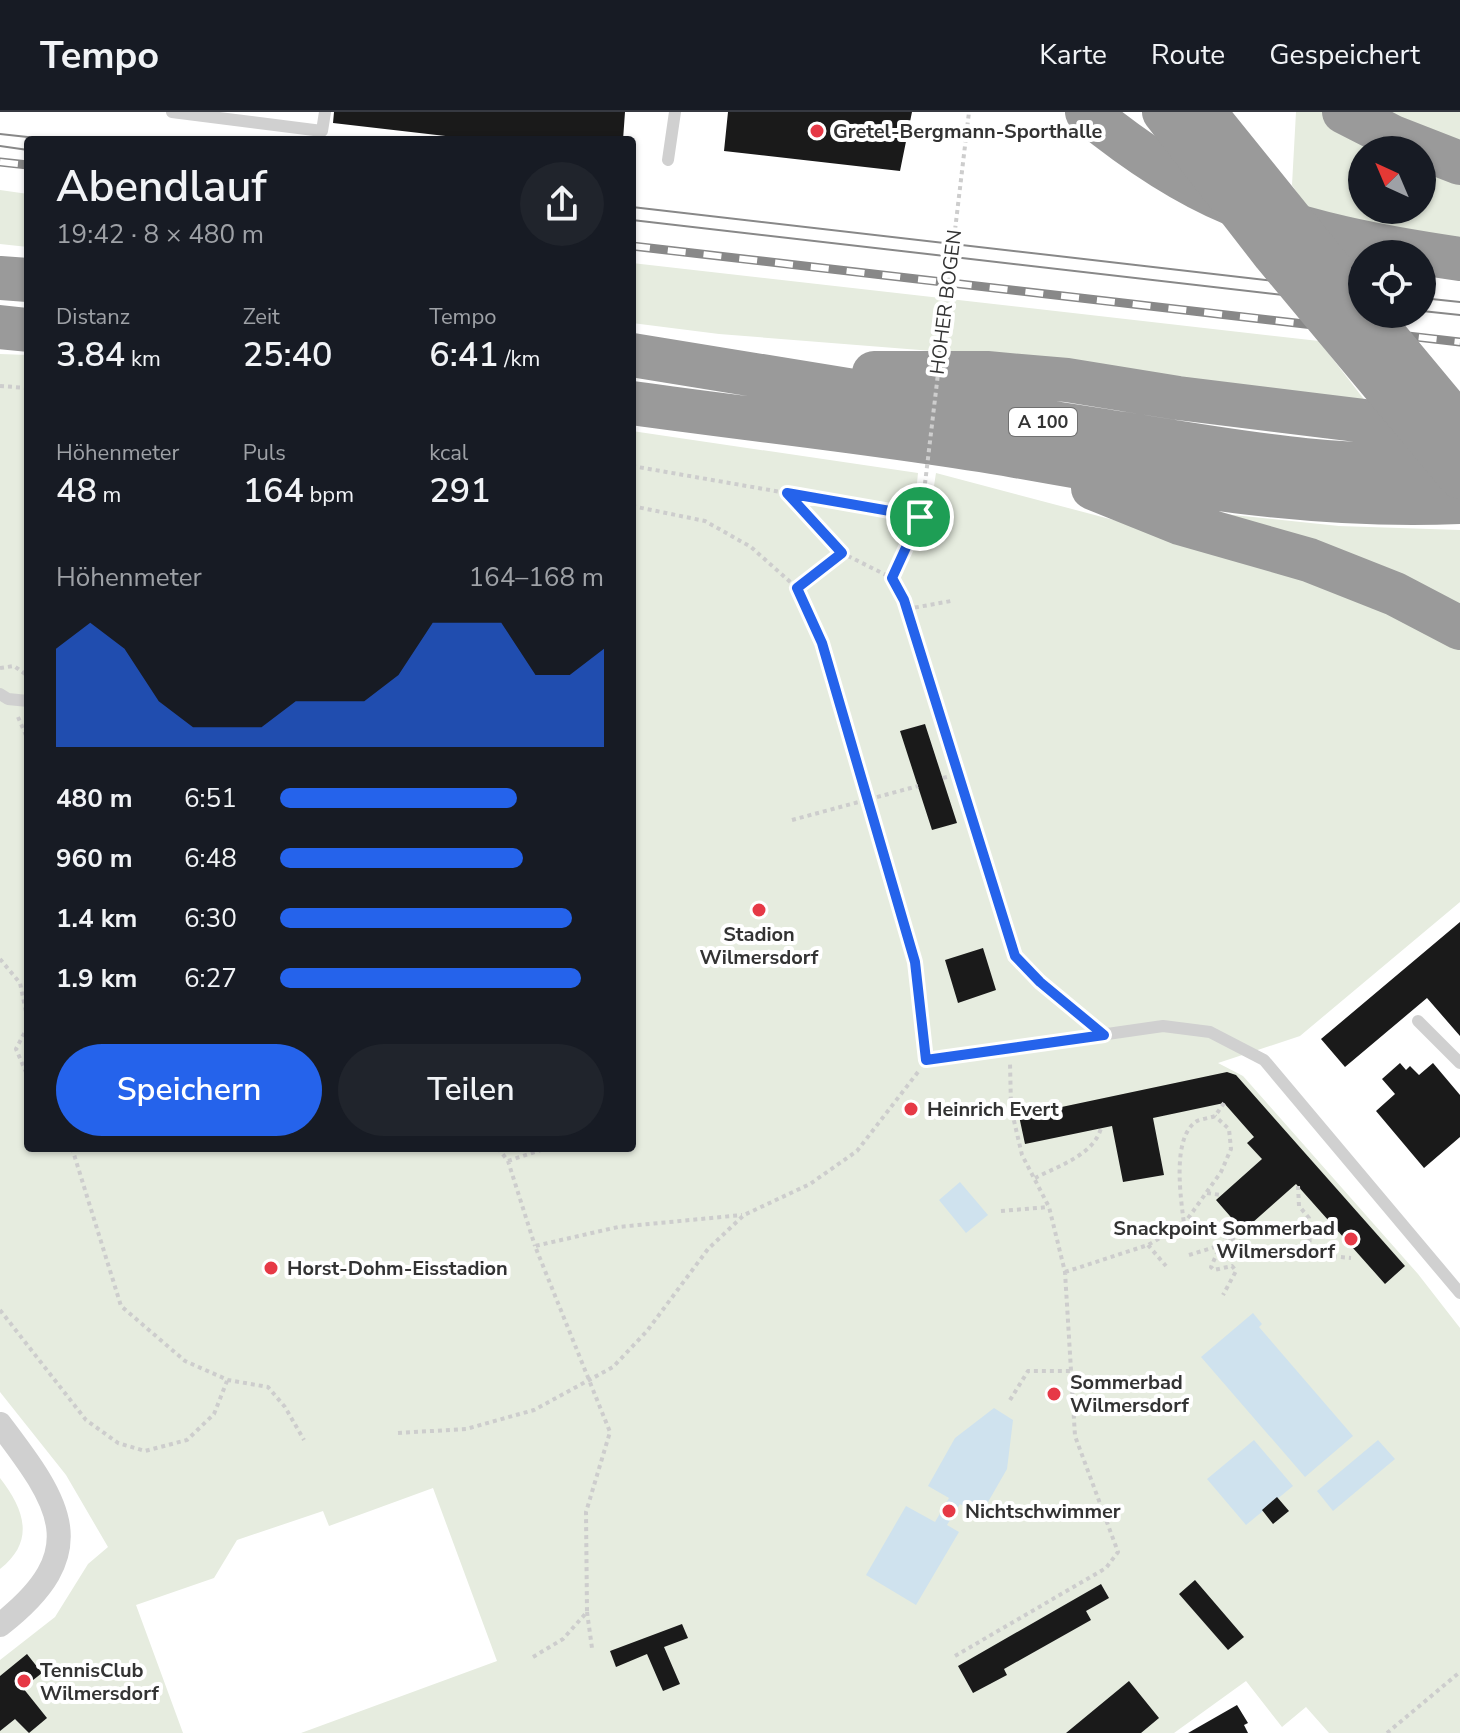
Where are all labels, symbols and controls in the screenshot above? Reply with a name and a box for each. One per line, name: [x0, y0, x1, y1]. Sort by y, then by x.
text: Tempo: [40, 30, 159, 81]
text: Karte: [1039, 36, 1107, 74]
text: Route: [1151, 36, 1225, 74]
text: Gespeichert: [1269, 36, 1420, 74]
place label: Gretel-Bergmann-Sporthalle: [833, 118, 1103, 145]
marker: Gretel-Bergmann-Sporthalle: [808, 122, 826, 140]
north arrow: [1348, 136, 1436, 224]
map controls: [1348, 136, 1436, 328]
text: Abendlauf: [56, 157, 267, 217]
button: share: [520, 162, 604, 246]
text: 19:42 · 8 × 480 m: [56, 217, 264, 252]
street label: HOHER BOGEN: [924, 228, 968, 376]
button: locate: [1348, 240, 1436, 328]
text: Distanz: [56, 302, 130, 332]
text: Zeit: [243, 302, 280, 332]
text: Tempo: [429, 302, 497, 332]
text: 3.84: [56, 332, 125, 378]
text: 25:40: [243, 332, 332, 378]
text: 6:41: [429, 332, 499, 378]
text: km: [125, 344, 161, 374]
text: /km: [499, 344, 540, 374]
road number: A 100: [1009, 408, 1077, 436]
text: Höhenmeter: [56, 438, 179, 468]
text: Puls: [243, 438, 286, 468]
text: kcal: [429, 438, 468, 468]
text: 48: [56, 468, 97, 514]
text: 164: [243, 468, 304, 514]
text: 291: [429, 468, 491, 514]
text: m: [97, 480, 121, 510]
text: bpm: [304, 480, 354, 510]
pin: [886, 483, 954, 551]
icon: arrive: [898, 495, 942, 539]
text: Höhenmeter: [56, 560, 202, 595]
text: 164–168 m: [468, 560, 604, 595]
text: 480 m: [56, 781, 133, 816]
text: 6:51: [184, 781, 237, 816]
text: 960 m: [56, 841, 133, 876]
text: 6:48: [184, 841, 237, 876]
text: 1.4 km: [56, 901, 137, 936]
text: 6:30: [184, 901, 237, 936]
marker: Stadion Wilmersdorf: [750, 901, 768, 919]
place label: Stadion Wilmersdorf: [700, 921, 819, 971]
text: 1.9 km: [56, 961, 137, 996]
text: 6:27: [184, 961, 237, 996]
button: Speichern: [56, 1044, 322, 1136]
button: Teilen: [338, 1044, 604, 1136]
place label: Heinrich Evert: [927, 1096, 1059, 1123]
marker: Heinrich Evert: [902, 1100, 920, 1118]
place label: Snackpoint Sommerbad Wilmersdorf: [1113, 1215, 1336, 1265]
marker: Snackpoint Sommerbad Wilmersdorf: [1342, 1230, 1360, 1248]
place label: Horst-Dohm-Eisstadion: [287, 1255, 508, 1282]
marker: Horst-Dohm-Eisstadion: [262, 1259, 280, 1277]
place label: Sommerbad Wilmersdorf: [1070, 1369, 1190, 1419]
marker: Sommerbad Wilmersdorf: [1045, 1385, 1063, 1403]
place label: Nichtschwimmer: [965, 1498, 1121, 1525]
marker: Nichtschwimmer: [940, 1502, 958, 1520]
place label: TennisClub Wilmersdorf: [40, 1657, 160, 1707]
marker: TennisClub Wilmersdorf: [15, 1672, 33, 1690]

